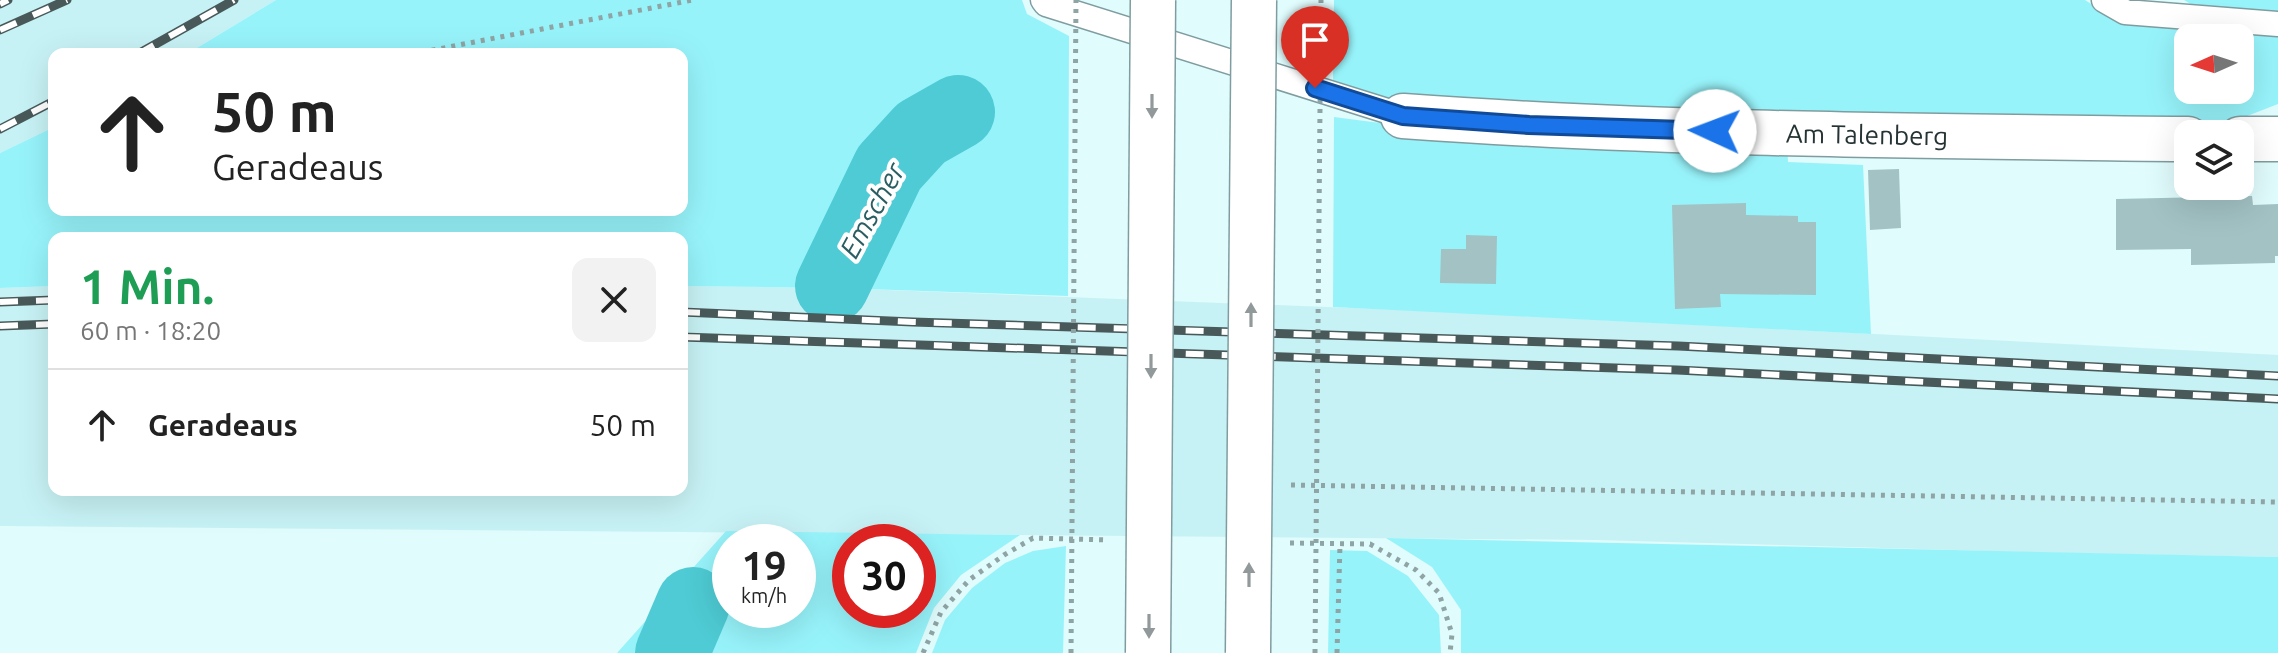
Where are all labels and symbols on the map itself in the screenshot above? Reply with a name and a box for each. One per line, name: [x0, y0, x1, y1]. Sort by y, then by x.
pin: [1281, 6, 1349, 88]
north arrow: [2174, 24, 2254, 104]
position arrow: [1673, 89, 1757, 173]
one-way arrow: [1146, 94, 1159, 119]
street label: Am Talenberg: [1786, 119, 1948, 150]
water label: Emscher: [833, 156, 911, 263]
one-way arrow: [1245, 302, 1257, 327]
one-way arrow: [1144, 354, 1157, 379]
speed limit sign: 30: [832, 524, 936, 628]
one-way arrow: [1242, 562, 1255, 587]
one-way arrow: [1143, 614, 1155, 639]

